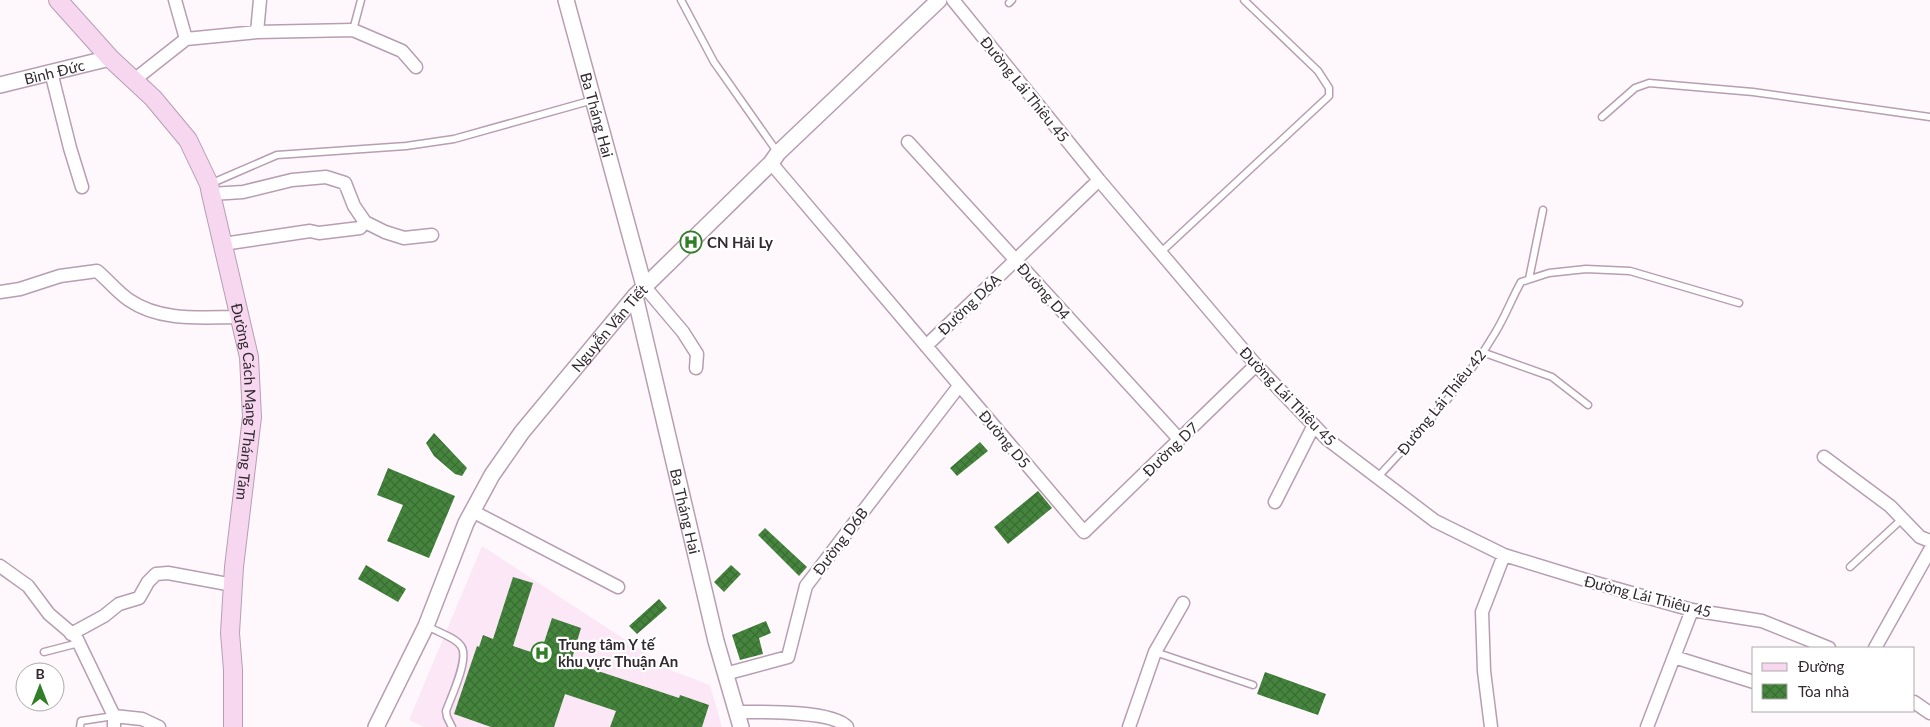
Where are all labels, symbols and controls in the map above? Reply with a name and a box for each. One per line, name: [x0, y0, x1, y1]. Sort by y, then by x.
street label: Đường Lái Thiêu 45: [977, 33, 1073, 145]
street label: Bình Đức: [22, 56, 87, 88]
street label: Ba Tháng Hai: [577, 70, 617, 159]
hospital icon: CN Hải Ly: [679, 230, 703, 254]
place label: CN Hải Ly: [707, 233, 773, 251]
street label: Đường D4: [1014, 259, 1074, 323]
street label: Đường D6A: [934, 269, 1005, 338]
street label: Nguyễn Văn Tiết: [567, 280, 651, 375]
street label: Đường Cách Mạng Tháng Tám: [228, 301, 261, 501]
street label: Đường Lái Thiêu 45: [1236, 343, 1340, 449]
street label: Đường Lái Thiêu 42: [1393, 346, 1489, 458]
street label: Đường D5: [976, 406, 1034, 472]
street label: Đường D7: [1139, 418, 1202, 480]
street label: Ba Tháng Hai: [667, 467, 704, 556]
street label: Đường D6B: [809, 504, 871, 578]
street label: Đường Lái Thiêu 45: [1583, 571, 1713, 621]
place label: Trung tâm Y tế khu vực Thuận An: [558, 635, 678, 670]
hospital icon: Trung tâm Y tế khu vực Thuận An: [530, 641, 554, 665]
legend: [1752, 647, 1915, 712]
text: Đường: [1798, 657, 1844, 675]
north arrow: [15, 662, 65, 712]
text: B: [35, 665, 45, 682]
text: Tòa nhà: [1798, 682, 1849, 700]

